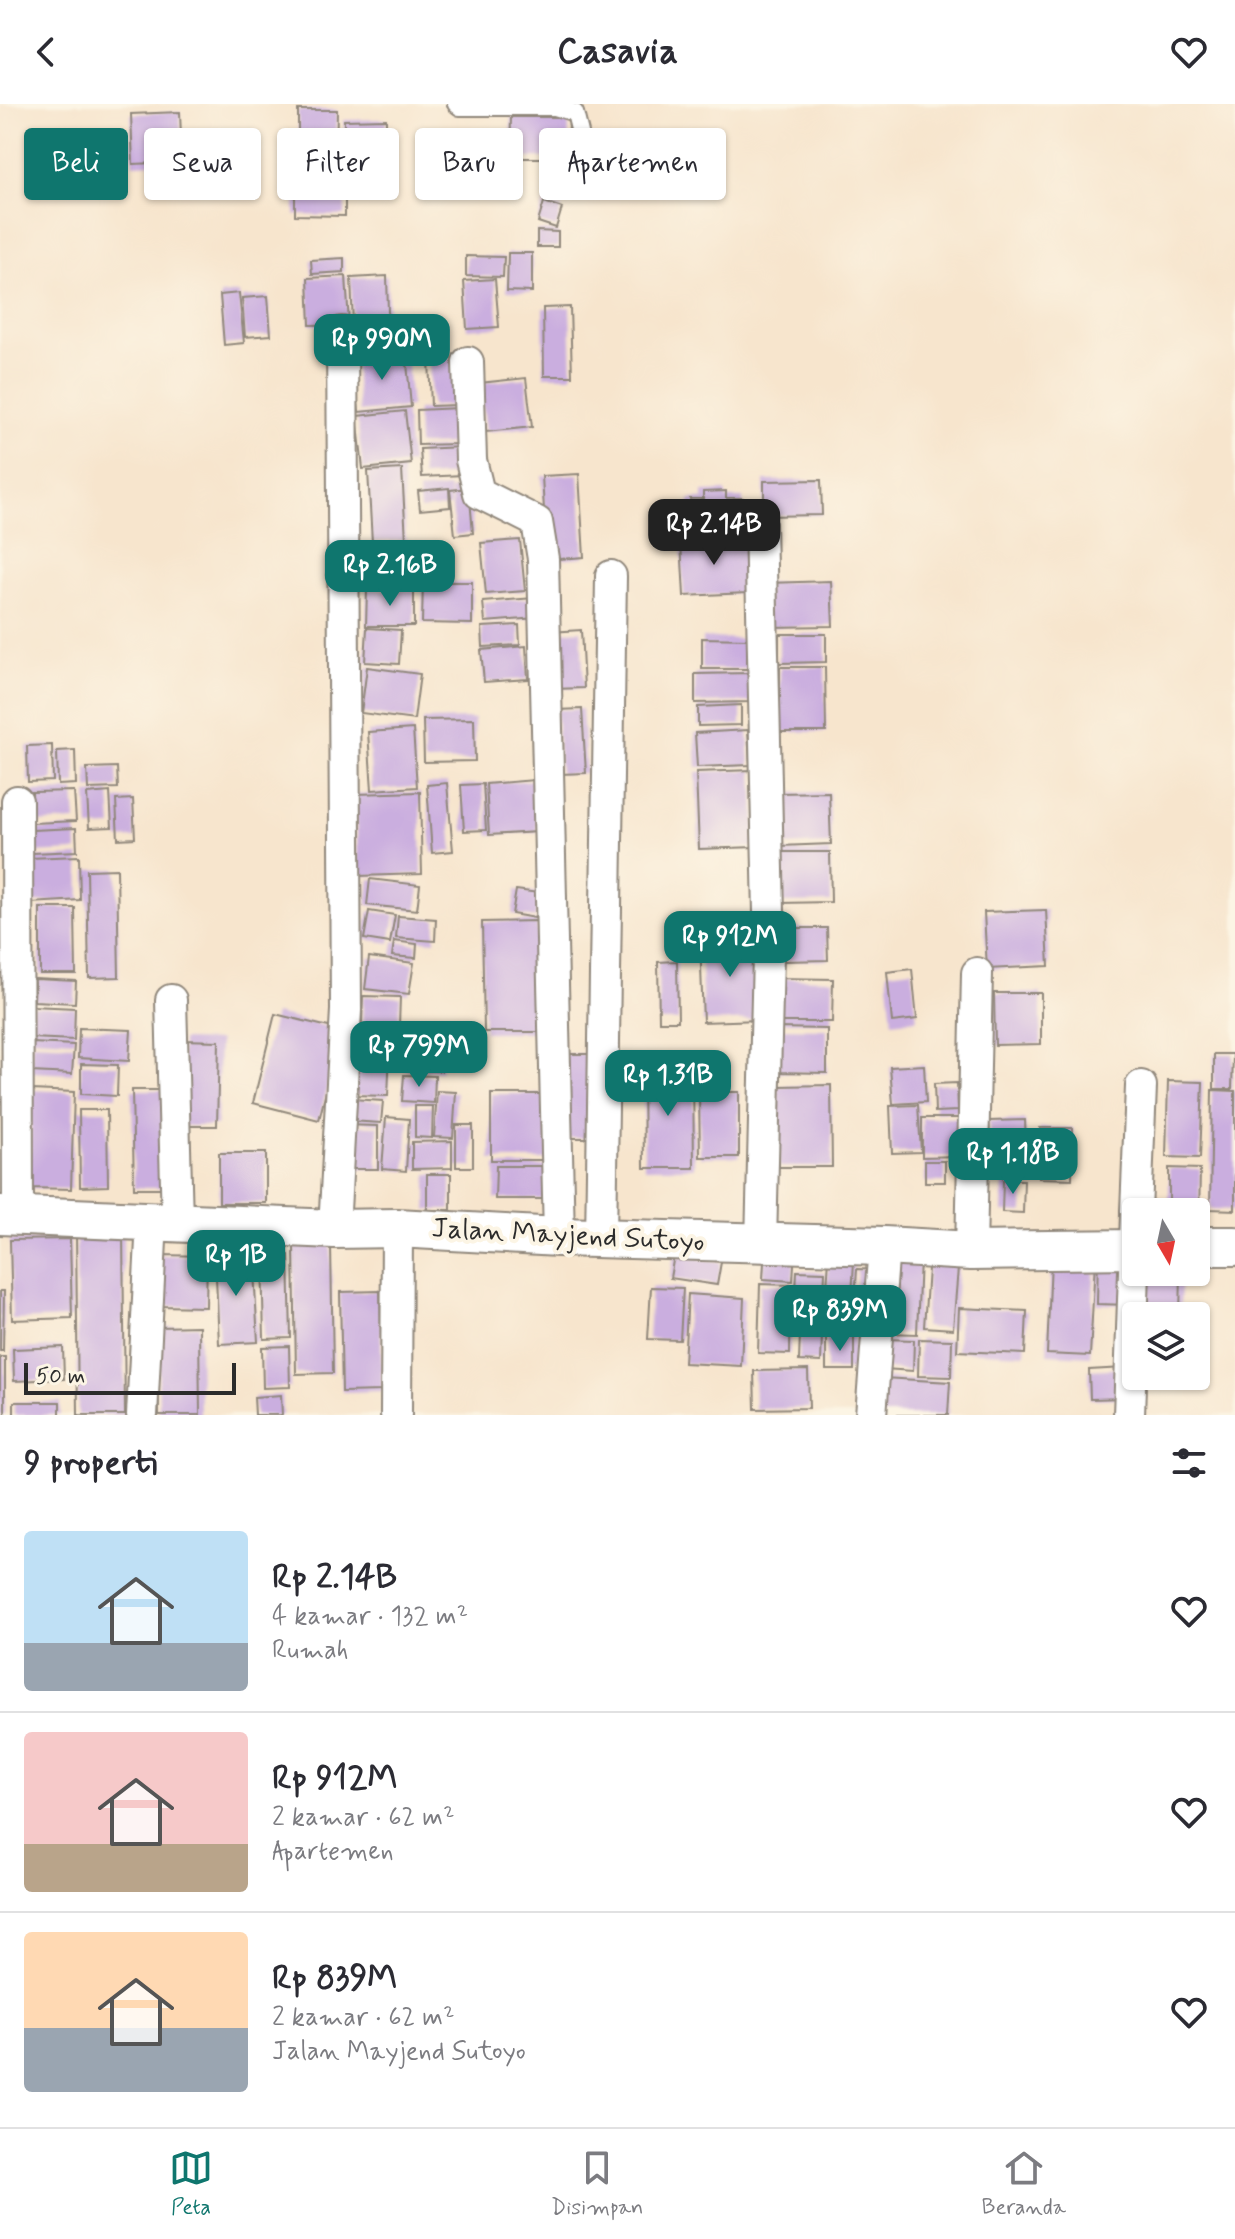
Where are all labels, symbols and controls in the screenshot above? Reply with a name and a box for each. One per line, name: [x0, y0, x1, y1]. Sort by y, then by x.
text: Casavia: [557, 29, 678, 76]
icon: back: [24, 30, 68, 74]
icon: heart: [1167, 30, 1211, 74]
chip: Beli: [24, 128, 128, 200]
chip: Sewa: [144, 128, 261, 200]
chip: Filter: [277, 128, 399, 200]
chip: Baru: [415, 128, 523, 200]
chip: Apartemen: [539, 128, 726, 200]
pin: Rp 990M: [308, 314, 456, 382]
text: Rp 990M: [332, 323, 432, 357]
pin: Rp 2.14B: [631, 499, 797, 567]
text: Rp 2.14B: [666, 508, 762, 542]
pin: Rp 2.16B: [307, 540, 473, 608]
text: Rp 2.16B: [343, 549, 437, 583]
pin: Rp 912M: [656, 911, 804, 979]
text: Rp 912M: [682, 920, 778, 954]
pin: Rp 799M: [345, 1021, 493, 1089]
text: Rp 799M: [368, 1030, 470, 1064]
pin: Rp 1.31B: [585, 1050, 751, 1118]
text: Rp 1.31B: [623, 1059, 713, 1093]
pin: Rp 1.18B: [930, 1128, 1096, 1196]
text: Rp 1.18B: [967, 1137, 1059, 1171]
north arrow: [1122, 1198, 1210, 1286]
map controls: [1122, 1198, 1210, 1390]
street label: Jalan Mayjend Sutoyo: [431, 1210, 705, 1262]
pin: Rp 1B: [180, 1230, 292, 1298]
text: Rp 1B: [205, 1239, 267, 1273]
pin: Rp 839M: [766, 1285, 914, 1353]
text: Rp 839M: [792, 1294, 888, 1328]
button: layers: [1122, 1302, 1210, 1390]
scale bar: [24, 1359, 236, 1395]
text: 50 m: [36, 1363, 85, 1391]
text: 9 properti: [24, 1441, 157, 1486]
icon: filters: [1167, 1441, 1211, 1485]
text: Rp 2.14B: [272, 1555, 397, 1600]
icon: home: [88, 1563, 184, 1659]
icon: heart: [1167, 1589, 1211, 1633]
text: 4 kamar · 132 m²: [272, 1600, 468, 1634]
text: Rumah: [272, 1634, 348, 1668]
text: Rp 912M: [272, 1756, 397, 1801]
icon: home: [88, 1764, 184, 1860]
icon: heart: [1167, 1790, 1211, 1834]
text: 2 kamar · 62 m²: [272, 1801, 454, 1835]
text: Apartemen: [272, 1835, 394, 1869]
text: Rp 839M: [272, 1956, 397, 2001]
icon: home: [88, 1964, 184, 2060]
icon: heart: [1167, 1990, 1211, 2034]
text: 2 kamar · 62 m²: [272, 2001, 454, 2035]
text: Jalan Mayjend Sutoyo: [272, 2035, 526, 2069]
tab: Peta: [169, 2146, 213, 2222]
tab: Disimpan: [551, 2146, 644, 2222]
tab: Beranda: [982, 2146, 1066, 2222]

